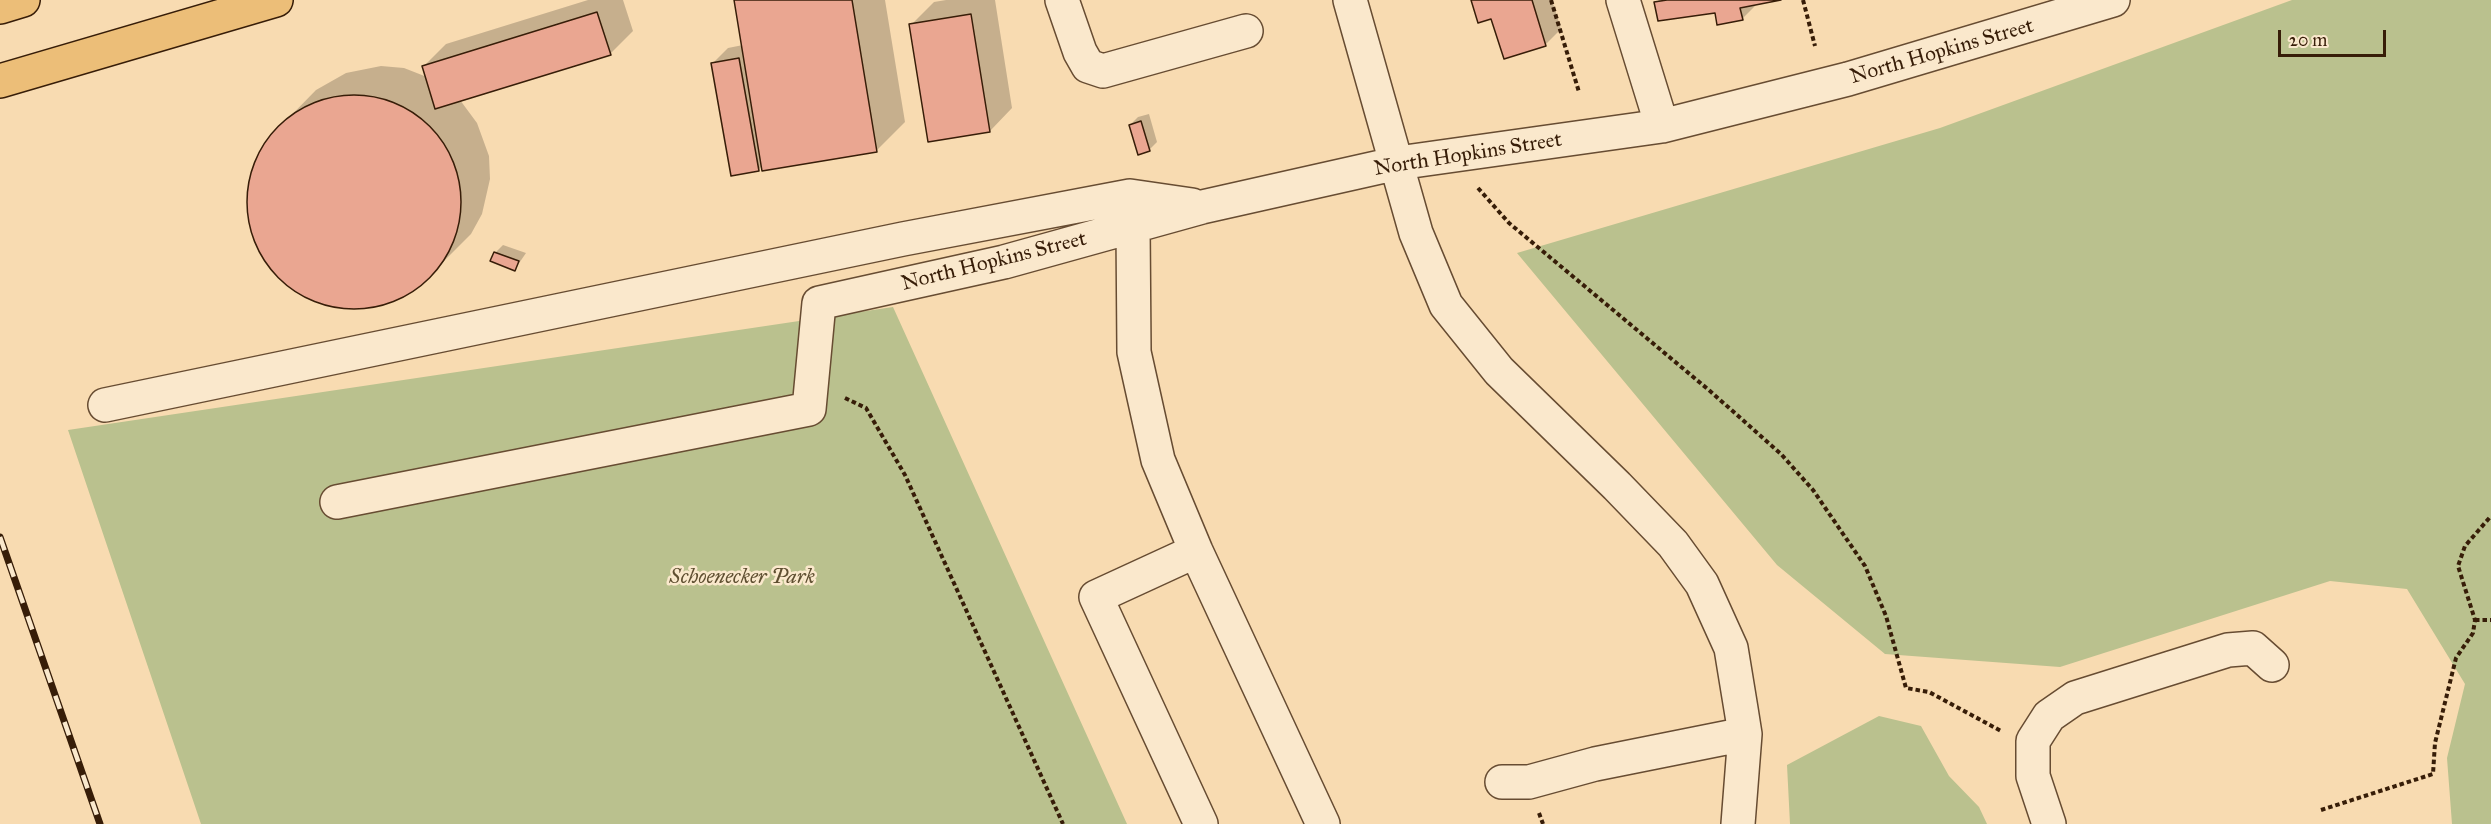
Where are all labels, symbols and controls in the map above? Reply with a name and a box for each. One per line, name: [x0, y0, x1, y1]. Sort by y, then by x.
street label: North Hopkins Street: [1847, 14, 2037, 90]
scale bar: [2281, 18, 2389, 56]
text: 20 m: [2289, 29, 2327, 51]
street label: North Hopkins Street: [1372, 128, 1564, 182]
street label: North Hopkins Street: [899, 227, 1089, 297]
park label: Schoenecker Park: [669, 565, 815, 591]

